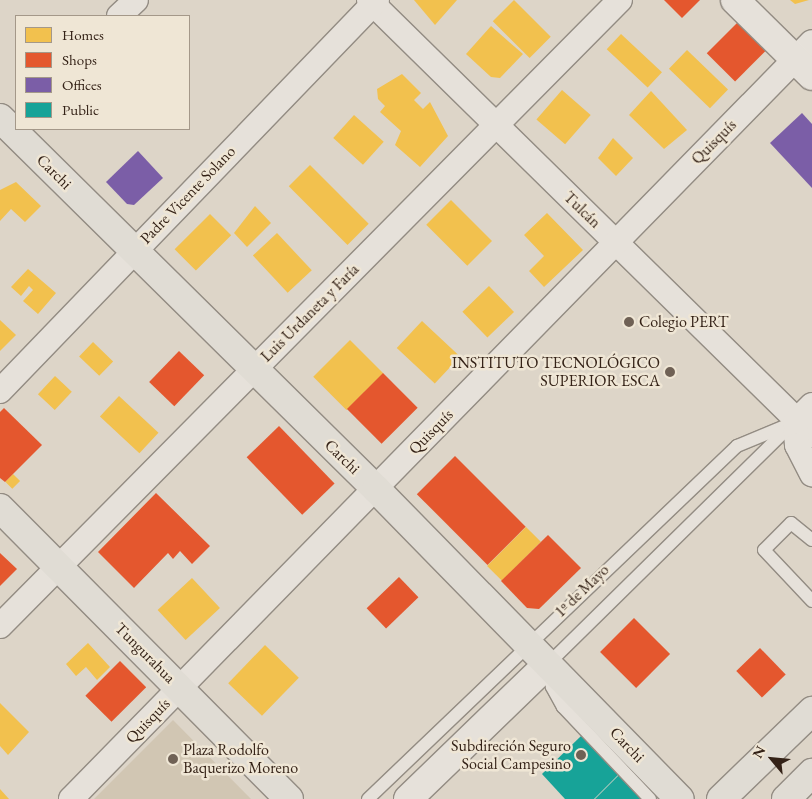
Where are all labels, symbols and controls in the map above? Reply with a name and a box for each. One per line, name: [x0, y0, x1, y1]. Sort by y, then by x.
legend: [15, 15, 190, 130]
text: Homes: [62, 25, 104, 44]
text: Shops: [62, 50, 97, 69]
text: Offices: [62, 75, 102, 94]
text: Public: [62, 100, 99, 119]
street label: Quisquís: [688, 116, 740, 168]
street label: Padre Vicente Solano: [136, 142, 240, 248]
street label: Carchi: [32, 150, 76, 194]
street label: Tulcán: [559, 188, 605, 232]
street label: Luis Urdaneta y Faría: [257, 260, 363, 366]
place label: Colegio PERT: [639, 312, 729, 332]
marker: Colegio PERT: [623, 316, 635, 328]
place label: INSTITUTO TECNOLÓGICO SUPERIOR ESCA: [452, 353, 660, 391]
marker: INSTITUTO TECNOLÓGICO SUPERIOR ESCA: [664, 366, 676, 378]
street label: Quisquís: [405, 405, 457, 459]
street label: Carchi: [320, 436, 364, 478]
street label: 1º de Mayo: [551, 560, 613, 622]
street label: Tungurahua: [111, 619, 179, 687]
street label: Quisquís: [122, 694, 174, 748]
street label: Carchi: [606, 723, 648, 767]
north arrow: [747, 734, 797, 784]
place label: Subdireción Seguro Social Campesino: [451, 736, 571, 774]
place label: Plaza Rodolfo Baquerizo Moreno: [183, 740, 298, 778]
text: N: [748, 743, 769, 761]
marker: Subdireción Seguro Social Campesino: [575, 749, 587, 761]
marker: Plaza Rodolfo Baquerizo Moreno: [167, 753, 179, 765]

